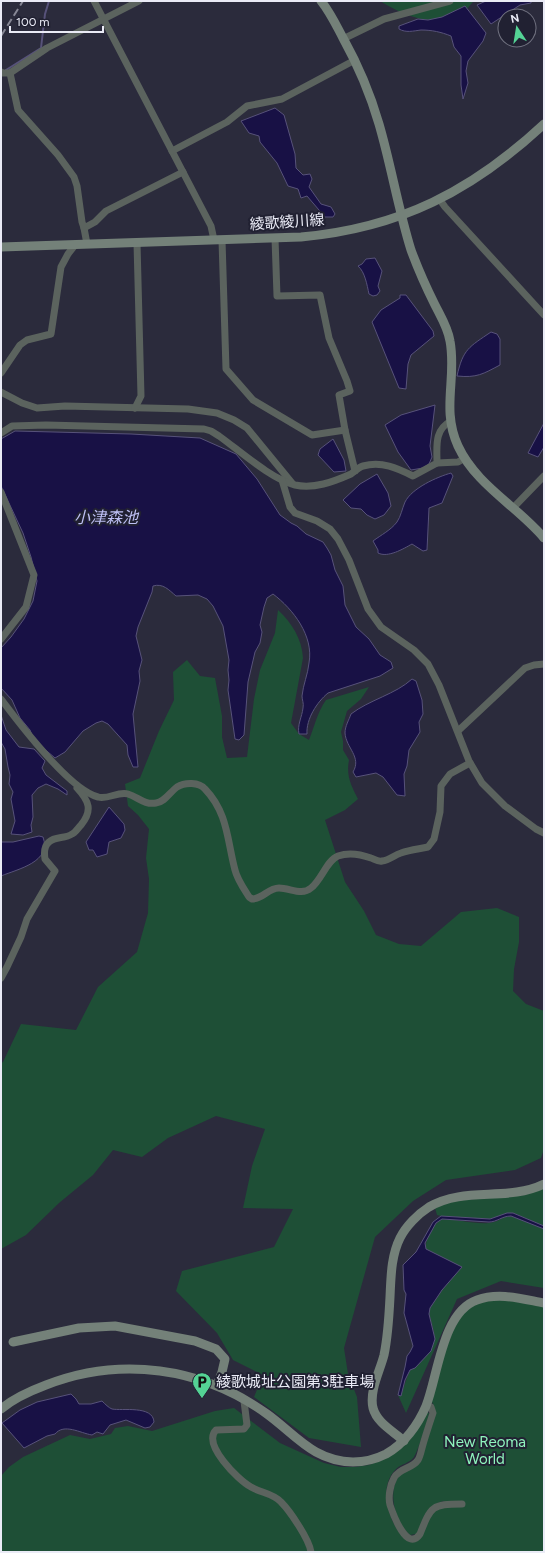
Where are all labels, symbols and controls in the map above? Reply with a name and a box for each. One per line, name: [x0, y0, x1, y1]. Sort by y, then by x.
scale bar: [10, 8, 103, 34]
north arrow: [497, 8, 537, 48]
text: N: [510, 11, 521, 26]
text: 100 m: [16, 15, 50, 29]
street label: 綾歌綾川線: [249, 210, 325, 234]
water label: 小津森池: [74, 508, 140, 527]
parking icon: 綾歌城址公園第3駐車場: [191, 1371, 213, 1399]
place label: 綾歌城址公園第3駐車場: [216, 1373, 374, 1391]
park label: New Reoma World: [444, 1433, 526, 1468]

